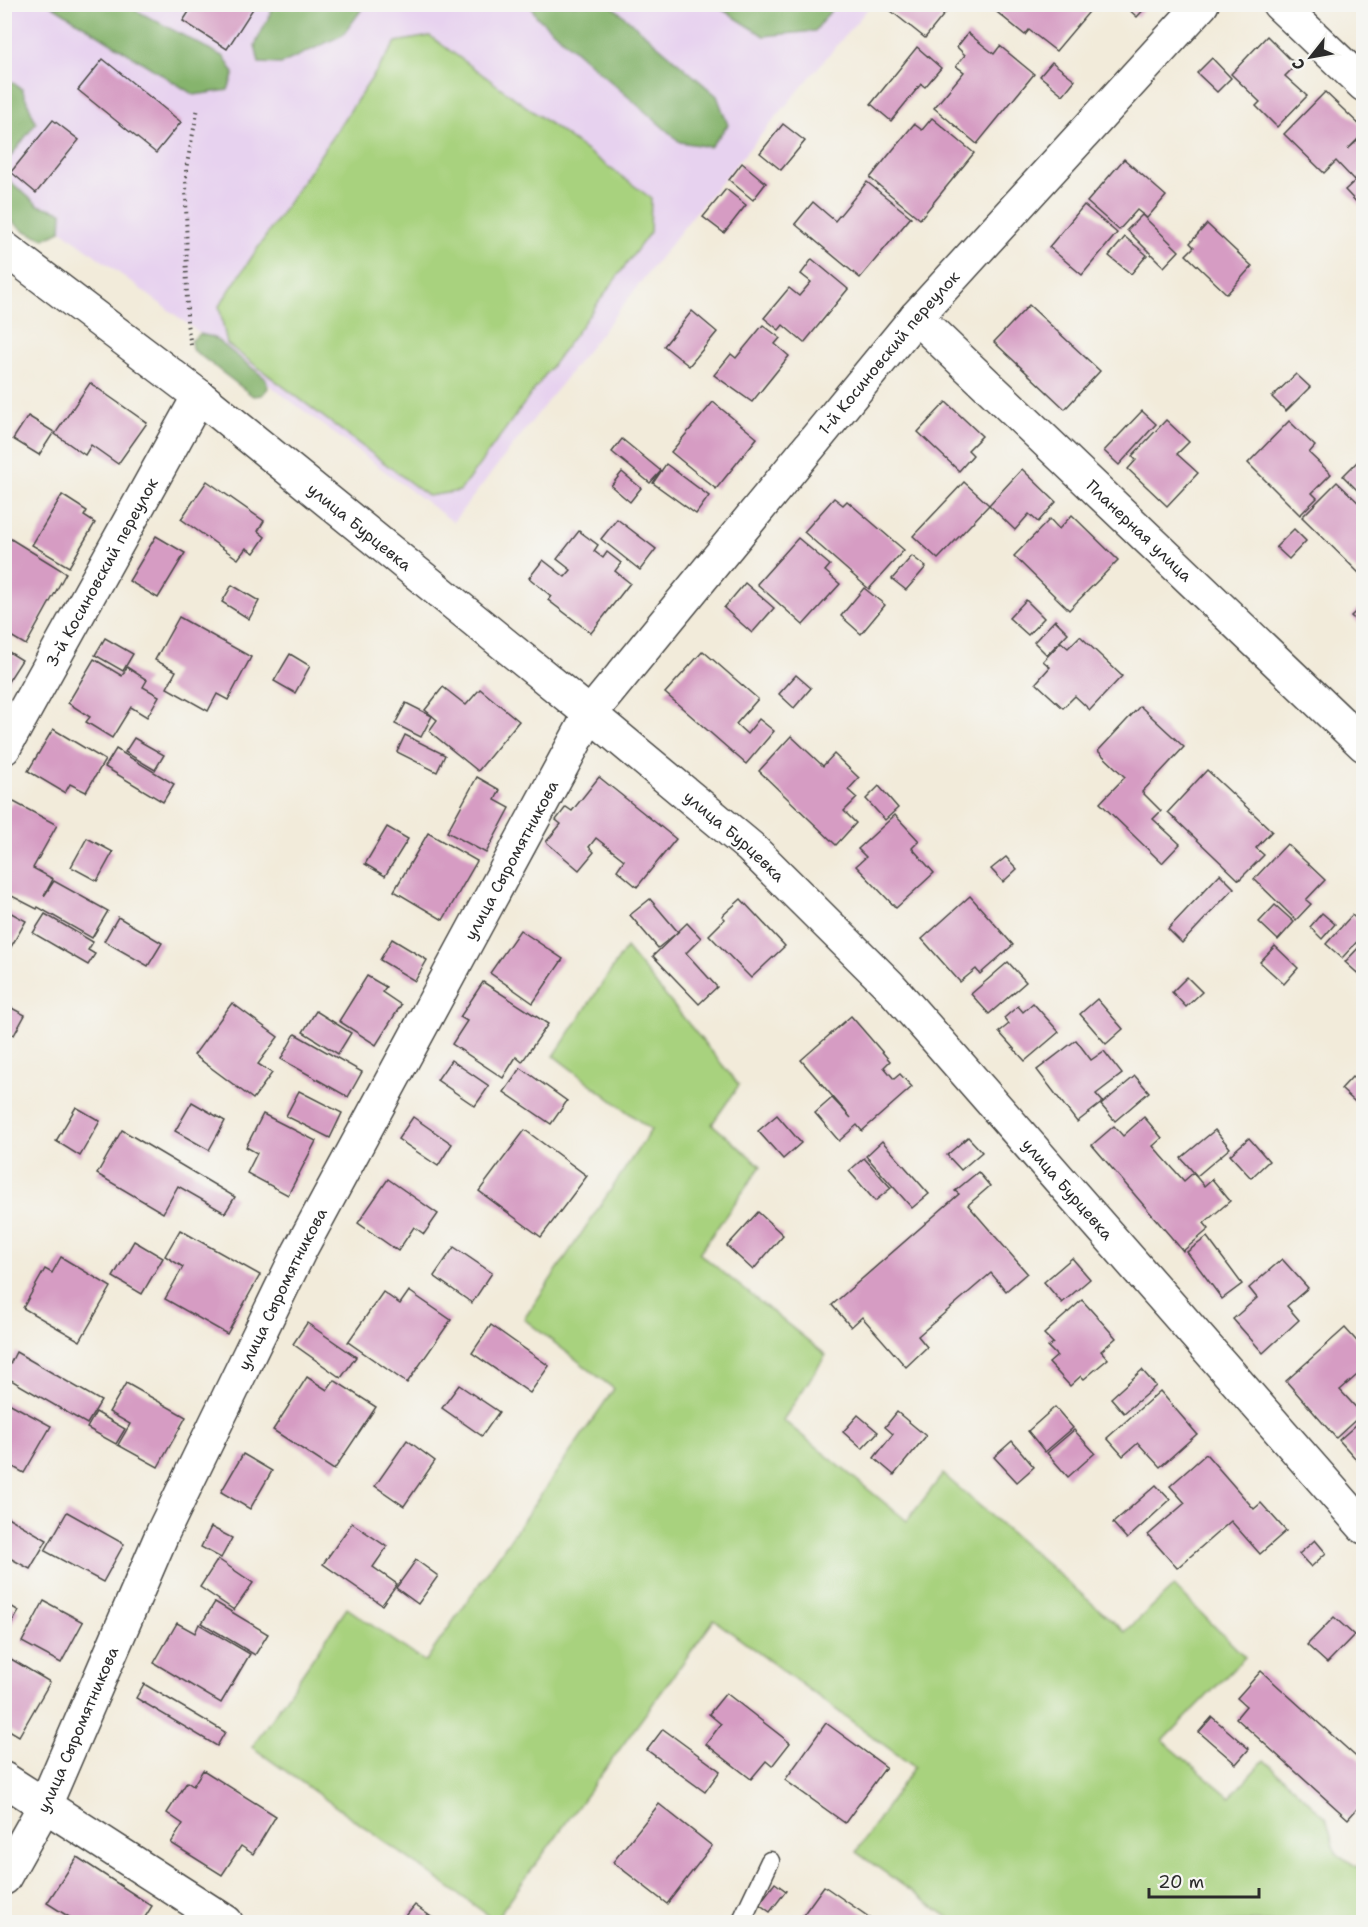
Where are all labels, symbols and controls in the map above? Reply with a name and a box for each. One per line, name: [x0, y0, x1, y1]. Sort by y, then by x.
north arrow: [1281, 27, 1341, 87]
text: С: [1287, 55, 1310, 74]
street label: 1-й Косиновский переулок: [814, 266, 965, 439]
street label: 3-й Косиновский переулок: [41, 474, 163, 671]
street label: Планерная улица: [1082, 475, 1196, 586]
street label: улица Бурцевка: [303, 479, 416, 576]
street label: улица Сыромятникова: [460, 777, 563, 944]
street label: улица Бурцевка: [679, 786, 789, 887]
street label: улица Бурцевка: [1017, 1134, 1118, 1244]
street label: улица Сыромятникова: [233, 1204, 332, 1374]
street label: улица Сыромятникова: [33, 1643, 123, 1817]
scale bar: [1149, 1861, 1258, 1899]
text: 20 m: [1158, 1870, 1204, 1894]

